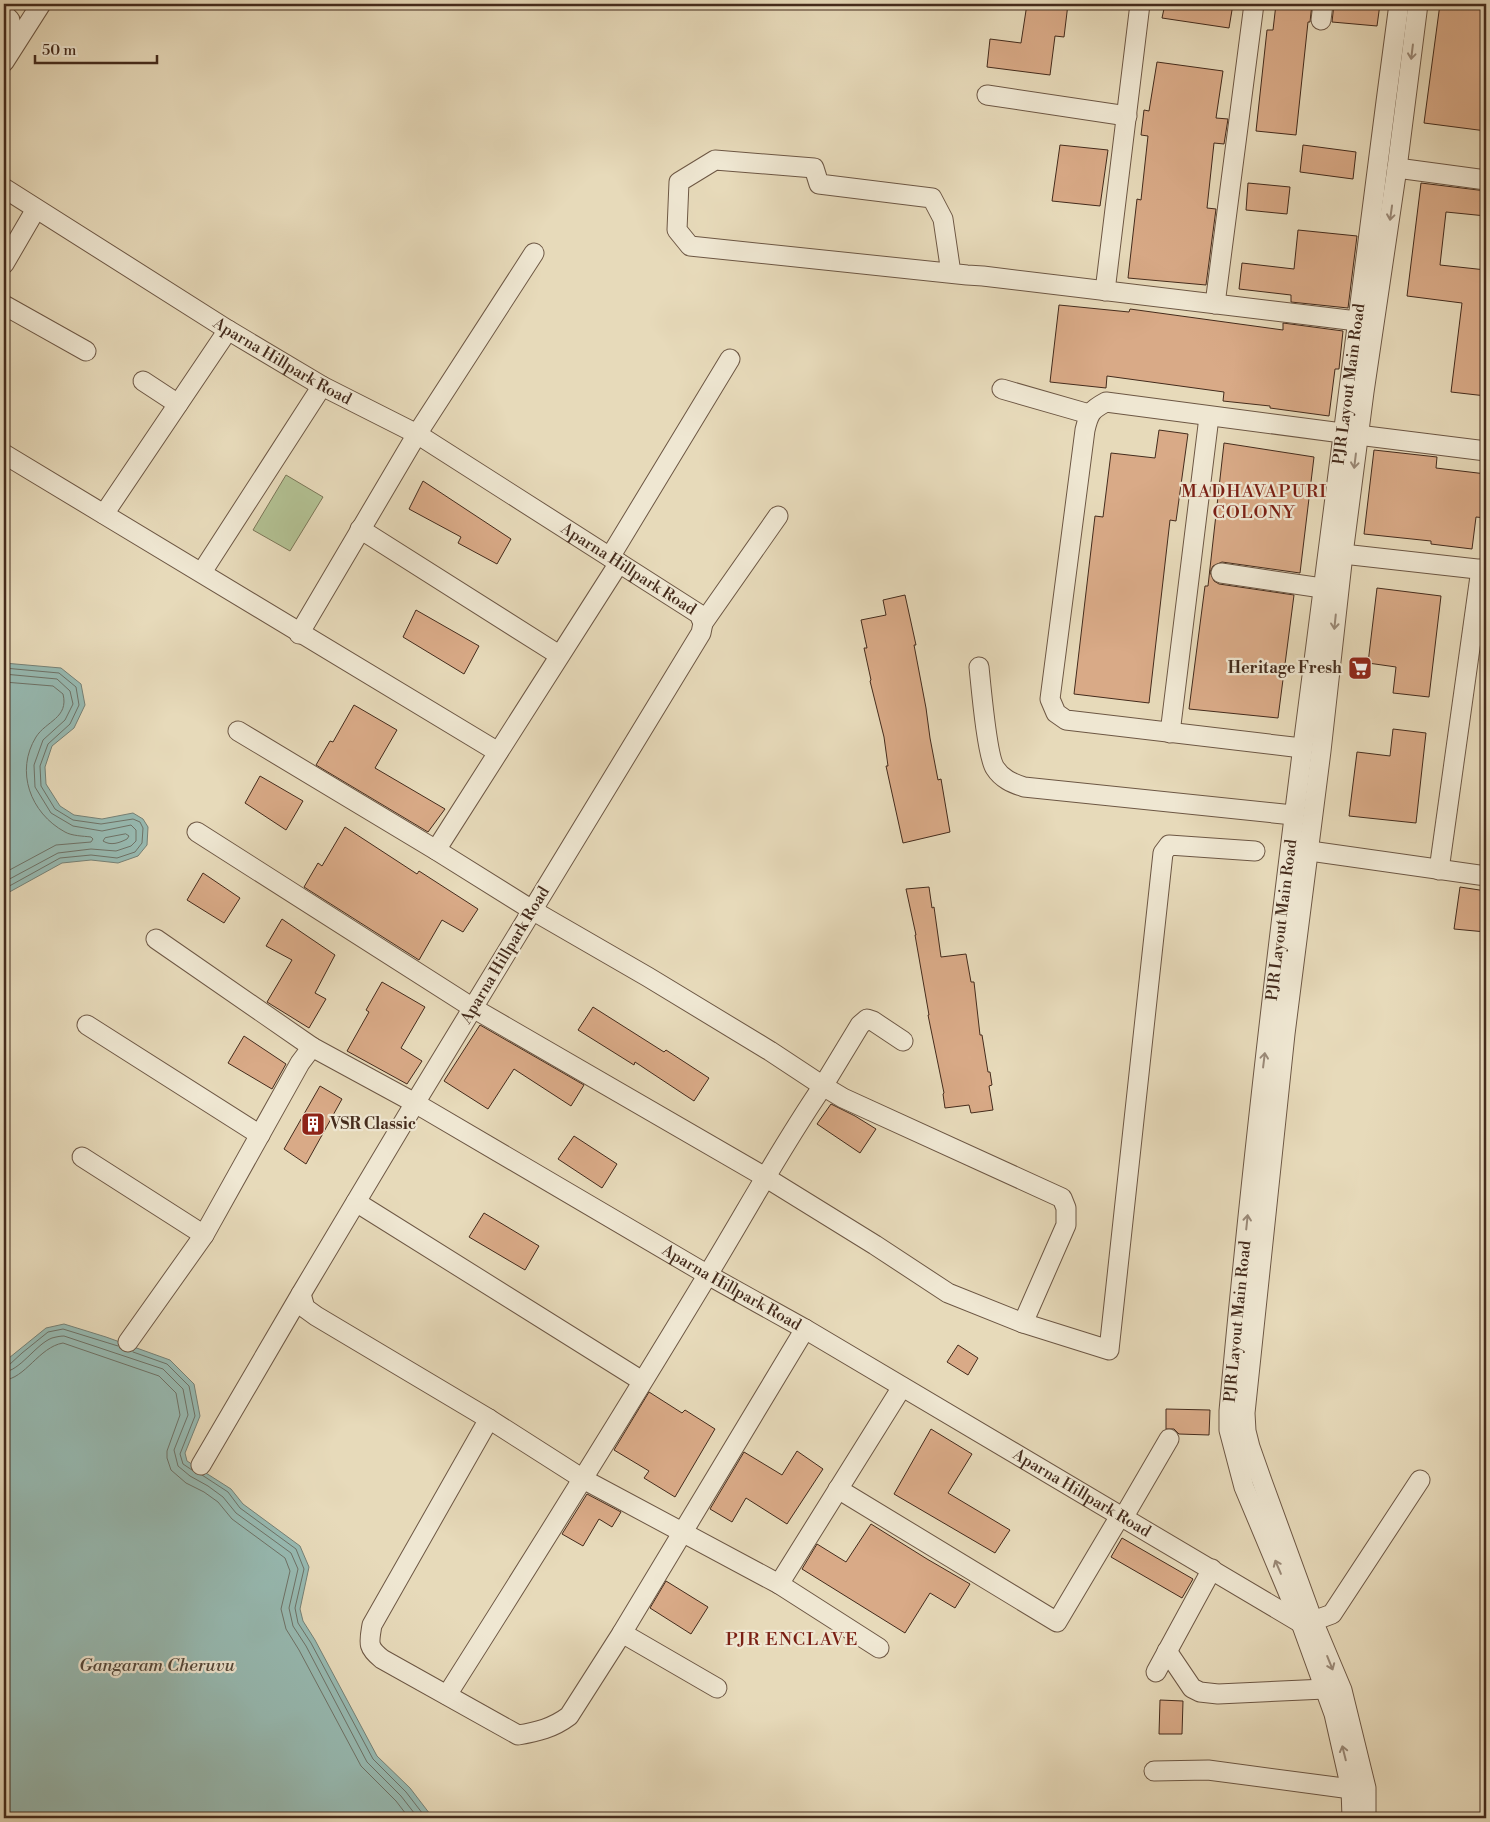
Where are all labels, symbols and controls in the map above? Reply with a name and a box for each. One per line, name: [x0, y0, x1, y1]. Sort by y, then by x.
scale bar: [35, 32, 158, 64]
text: 50 m: [42, 41, 76, 60]
one-way arrow: [1407, 44, 1417, 60]
one-way arrow: [1385, 205, 1395, 221]
street label: PJR Layout Main Road: [1329, 302, 1369, 466]
street label: Aparna Hillpark Road: [209, 313, 355, 409]
one-way arrow: [1350, 452, 1360, 468]
district label: MADHAVAPURI COLONY: [1181, 480, 1327, 524]
street label: Aparna Hillpark Road: [556, 518, 700, 620]
one-way arrow: [1330, 614, 1340, 630]
supermarket icon: Heritage Fresh: [1347, 655, 1373, 681]
place label: Heritage Fresh: [1228, 658, 1342, 678]
street label: PJR Layout Main Road: [1262, 838, 1301, 1002]
street label: Aparna Hillpark Road: [456, 883, 554, 1028]
one-way arrow: [1259, 1052, 1269, 1068]
building icon: VSR Classic: [300, 1111, 326, 1137]
place label: VSR Classic: [329, 1114, 416, 1134]
one-way arrow: [1243, 1214, 1252, 1230]
street label: Aparna Hillpark Road: [657, 1240, 805, 1335]
street label: PJR Layout Main Road: [1220, 1240, 1255, 1403]
street label: Aparna Hillpark Road: [1008, 1444, 1154, 1542]
one-way arrow: [1272, 1560, 1282, 1575]
district label: PJR ENCLAVE: [726, 1628, 858, 1651]
water label: Gangaram Cheruvu: [79, 1654, 236, 1677]
one-way arrow: [1325, 1655, 1335, 1670]
one-way arrow: [1339, 1745, 1348, 1761]

